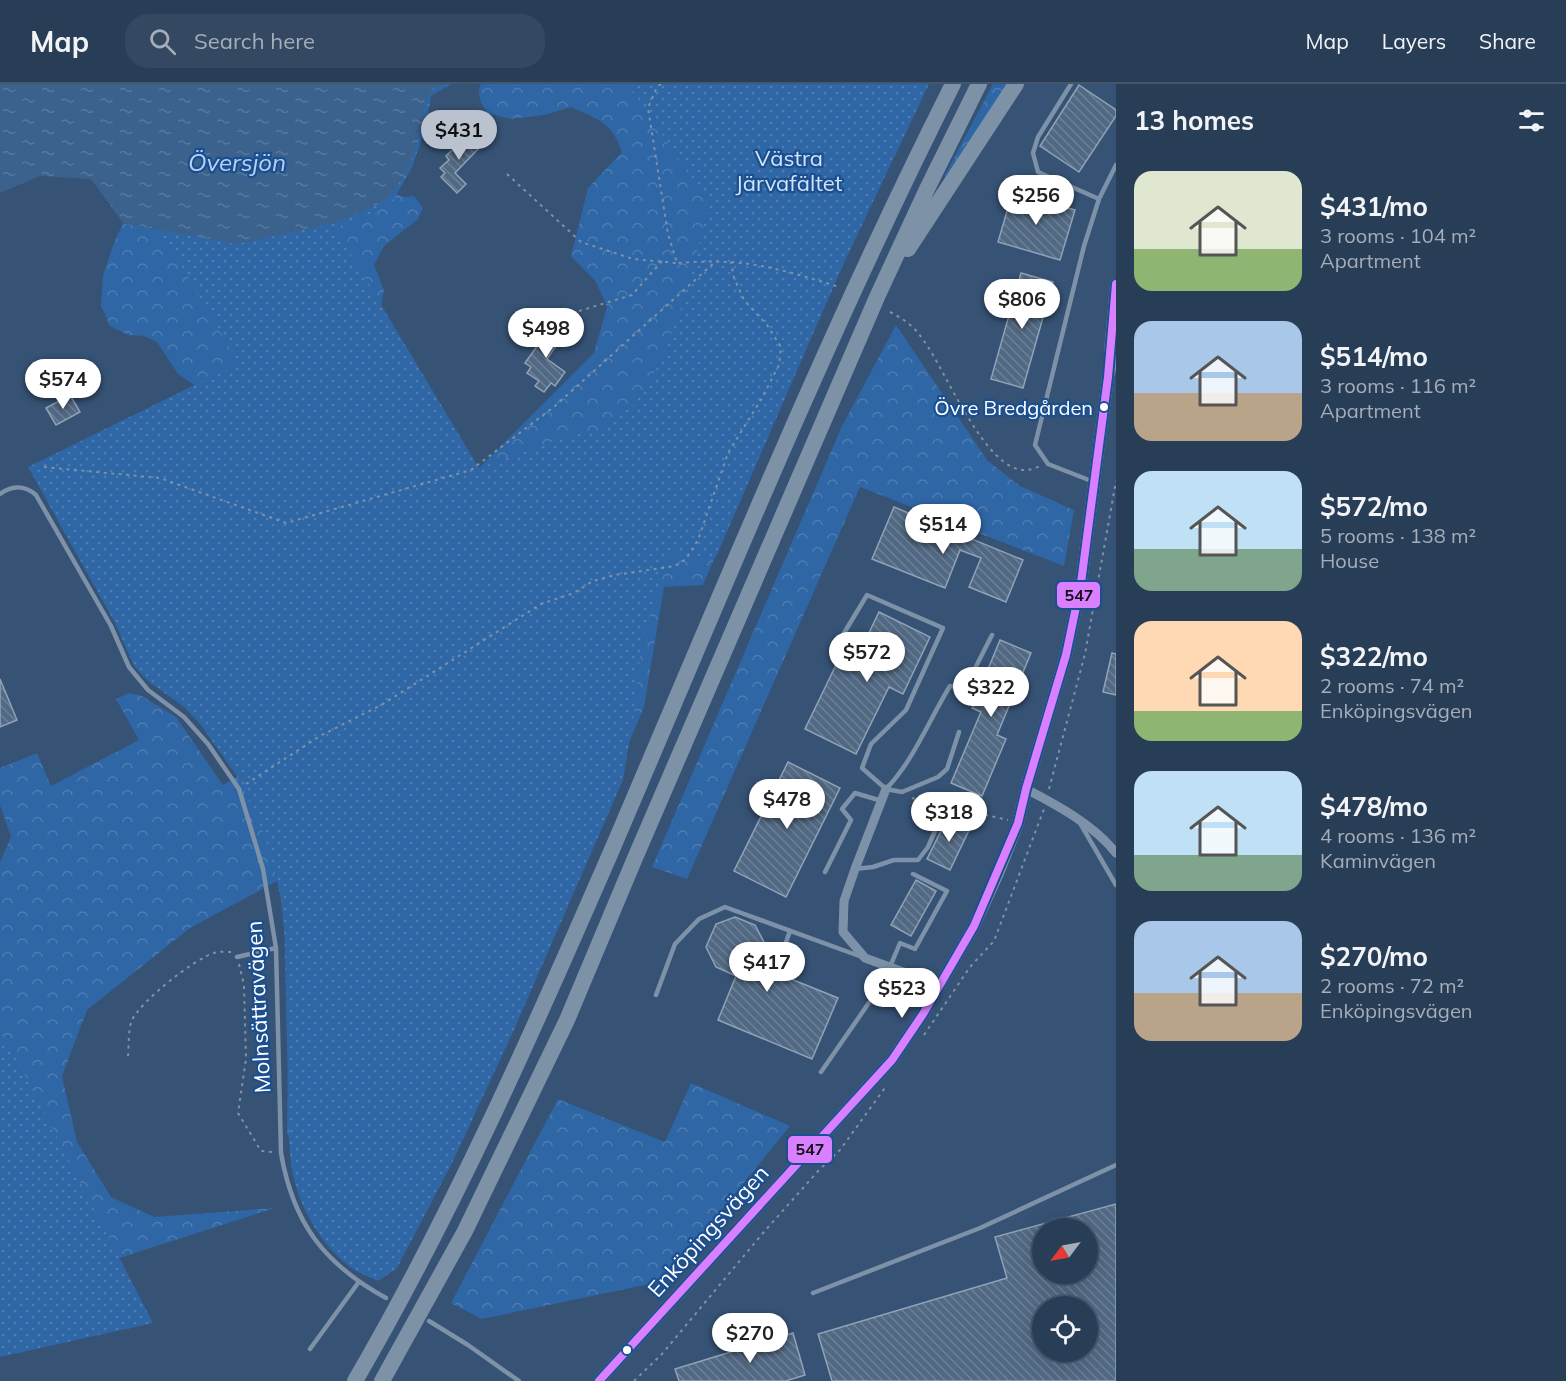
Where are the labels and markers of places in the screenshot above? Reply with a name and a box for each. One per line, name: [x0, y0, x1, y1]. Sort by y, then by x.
pin: $431: [423, 110, 495, 161]
pin: $256: [1000, 175, 1072, 226]
pin: $806: [986, 279, 1058, 330]
pin: $498: [510, 308, 582, 359]
pin: $574: [27, 359, 99, 410]
place label: Övre Bredgården: [934, 395, 1093, 420]
marker: Övre Bredgården: [1098, 401, 1110, 413]
pin: $514: [907, 504, 979, 555]
pin: $572: [831, 632, 903, 683]
pin: $322: [955, 667, 1027, 718]
pin: $478: [751, 779, 823, 830]
pin: $318: [913, 792, 985, 843]
pin: $417: [731, 942, 803, 993]
pin: $523: [866, 968, 938, 1019]
pin: $270: [714, 1313, 786, 1364]
unlabelled marker: [621, 1344, 633, 1356]

